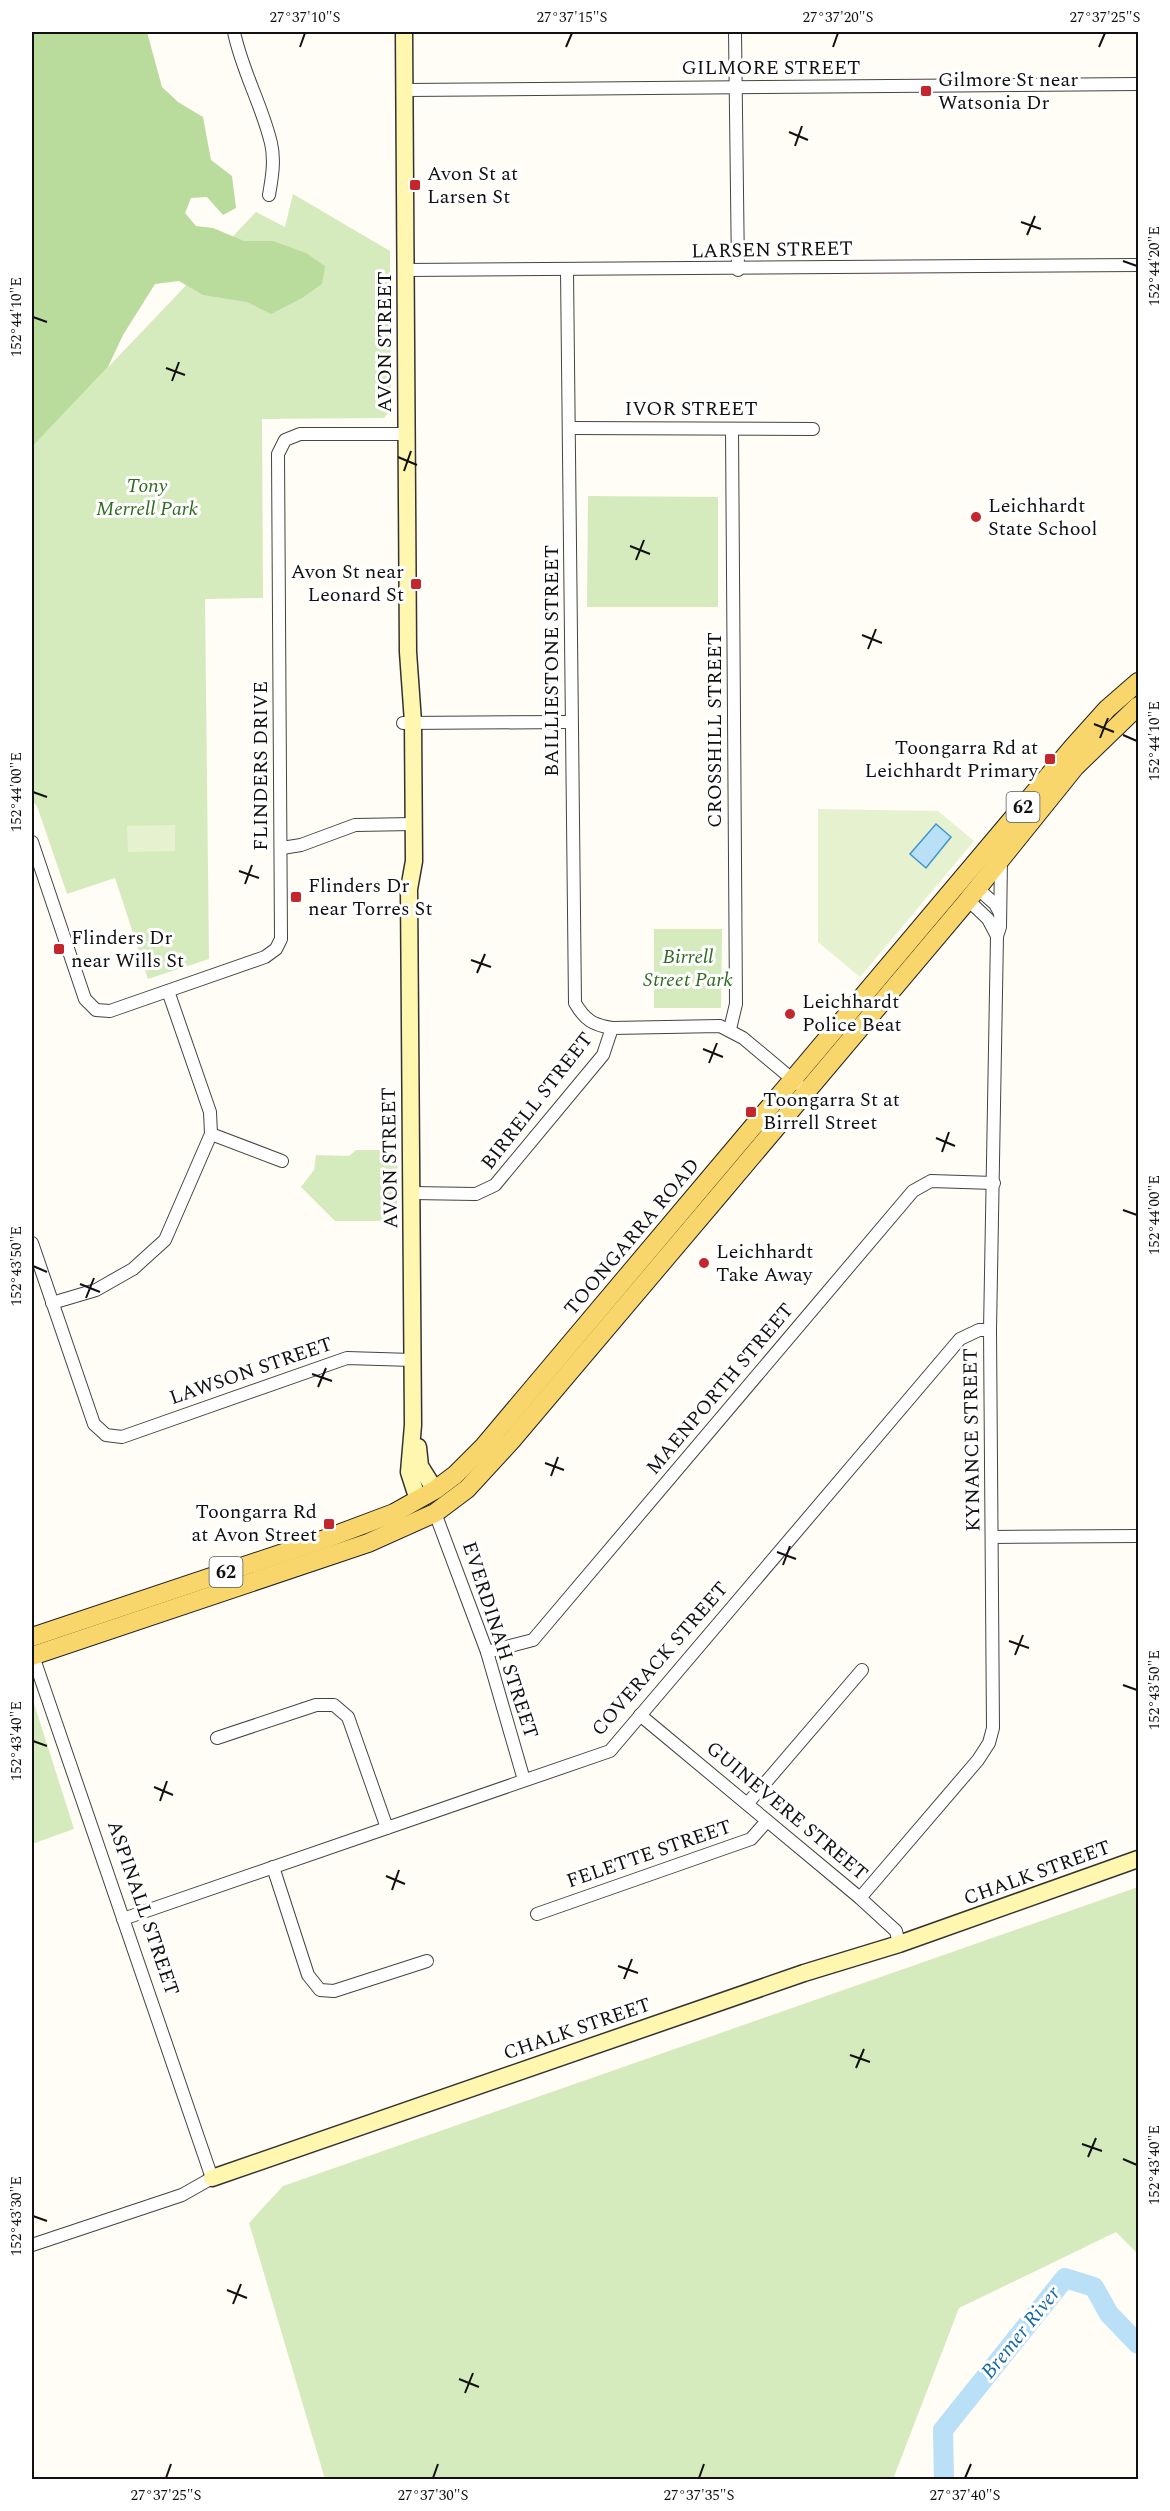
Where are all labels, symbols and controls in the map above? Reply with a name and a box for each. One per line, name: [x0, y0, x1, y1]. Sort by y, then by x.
text: 27°37'10"S: [270, 6, 341, 29]
text: 27°37'15"S: [537, 6, 608, 29]
text: 27°37'20"S: [803, 6, 874, 29]
text: 27°37'25"S: [1070, 6, 1141, 29]
street label: GILMORE STREET: [681, 53, 861, 83]
place label: Gilmore St near Watsonia Dr: [938, 65, 1078, 118]
marker: Gilmore St near Watsonia Dr: [919, 84, 933, 98]
place label: Avon St at Larsen St: [427, 159, 518, 212]
marker: Avon St at Larsen St: [408, 178, 422, 192]
text: 152°44'20"E: [1143, 226, 1166, 306]
street label: LARSEN STREET: [691, 234, 853, 266]
street label: AVON STREET: [370, 271, 400, 413]
text: 152°44'10"E: [5, 277, 28, 357]
street label: IVOR STREET: [624, 394, 758, 424]
park label: Tony Merrell Park: [96, 471, 199, 524]
place label: Leichhardt State School: [988, 491, 1097, 544]
marker: Leichhardt State School: [969, 510, 983, 524]
street label: BAILLIESTONE STREET: [537, 545, 567, 777]
place label: Avon St near Leonard St: [291, 557, 404, 610]
marker: Avon St near Leonard St: [409, 577, 423, 591]
street label: CROSSHILL STREET: [700, 632, 730, 828]
street label: FLINDERS DRIVE: [246, 681, 276, 851]
text: 152°44'10"E: [1143, 701, 1166, 781]
place label: Toongarra Rd at Leichhardt Primary: [865, 733, 1039, 786]
text: 152°44'00"E: [5, 752, 28, 832]
marker: Toongarra Rd at Leichhardt Primary: [1043, 752, 1057, 766]
road number: 62: [1006, 792, 1040, 822]
place label: Flinders Dr near Torres St: [308, 871, 433, 924]
marker: Flinders Dr near Torres St: [289, 890, 303, 904]
place label: Flinders Dr near Wills St: [71, 923, 184, 976]
marker: Flinders Dr near Wills St: [52, 942, 66, 956]
park label: Birrell Street Park: [643, 942, 733, 995]
place label: Leichhardt Police Beat: [802, 987, 902, 1040]
marker: Leichhardt Police Beat: [783, 1007, 797, 1021]
street label: BIRRELL STREET: [474, 1026, 600, 1176]
place label: Toongarra St at Birrell Street: [763, 1085, 900, 1138]
street label: AVON STREET: [374, 1087, 406, 1229]
marker: Toongarra St at Birrell Street: [744, 1105, 758, 1119]
street label: TOONGARRA ROAD: [557, 1152, 707, 1322]
text: 152°44'00"E: [1143, 1175, 1166, 1255]
text: 152°43'50"E: [5, 1226, 28, 1306]
place label: Leichhardt Take Away: [716, 1237, 814, 1290]
marker: Leichhardt Take Away: [697, 1256, 711, 1270]
street label: MAENPORTH STREET: [639, 1296, 801, 1482]
street label: LAWSON STREET: [165, 1329, 337, 1413]
street label: KYNANCE STREET: [955, 1348, 989, 1532]
place label: Toongarra Rd at Avon Street: [191, 1497, 317, 1550]
marker: Toongarra Rd at Avon Street: [322, 1517, 336, 1531]
street label: EVERDINAH STREET: [454, 1538, 546, 1742]
road number: 62: [210, 1557, 242, 1587]
street label: COVERACK STREET: [584, 1575, 736, 1743]
text: 152°43'50"E: [1143, 1650, 1166, 1730]
text: 152°43'40"E: [5, 1701, 28, 1781]
street label: GUINEVERE STREET: [699, 1734, 875, 1888]
street label: FELETTE STREET: [562, 1812, 736, 1896]
street label: ASPINALL STREET: [99, 1816, 187, 2000]
street label: CHALK STREET: [959, 1832, 1115, 1914]
street label: CHALK STREET: [499, 1990, 655, 2068]
text: 152°43'40"E: [1143, 2125, 1166, 2205]
text: 152°43'30"E: [5, 2176, 28, 2256]
water label: Bremer River: [973, 2279, 1069, 2386]
text: 27°37'25"S: [131, 2484, 202, 2507]
text: 27°37'30"S: [398, 2484, 469, 2507]
text: 27°37'35"S: [664, 2484, 735, 2507]
text: 27°37'40"S: [930, 2484, 1001, 2507]

